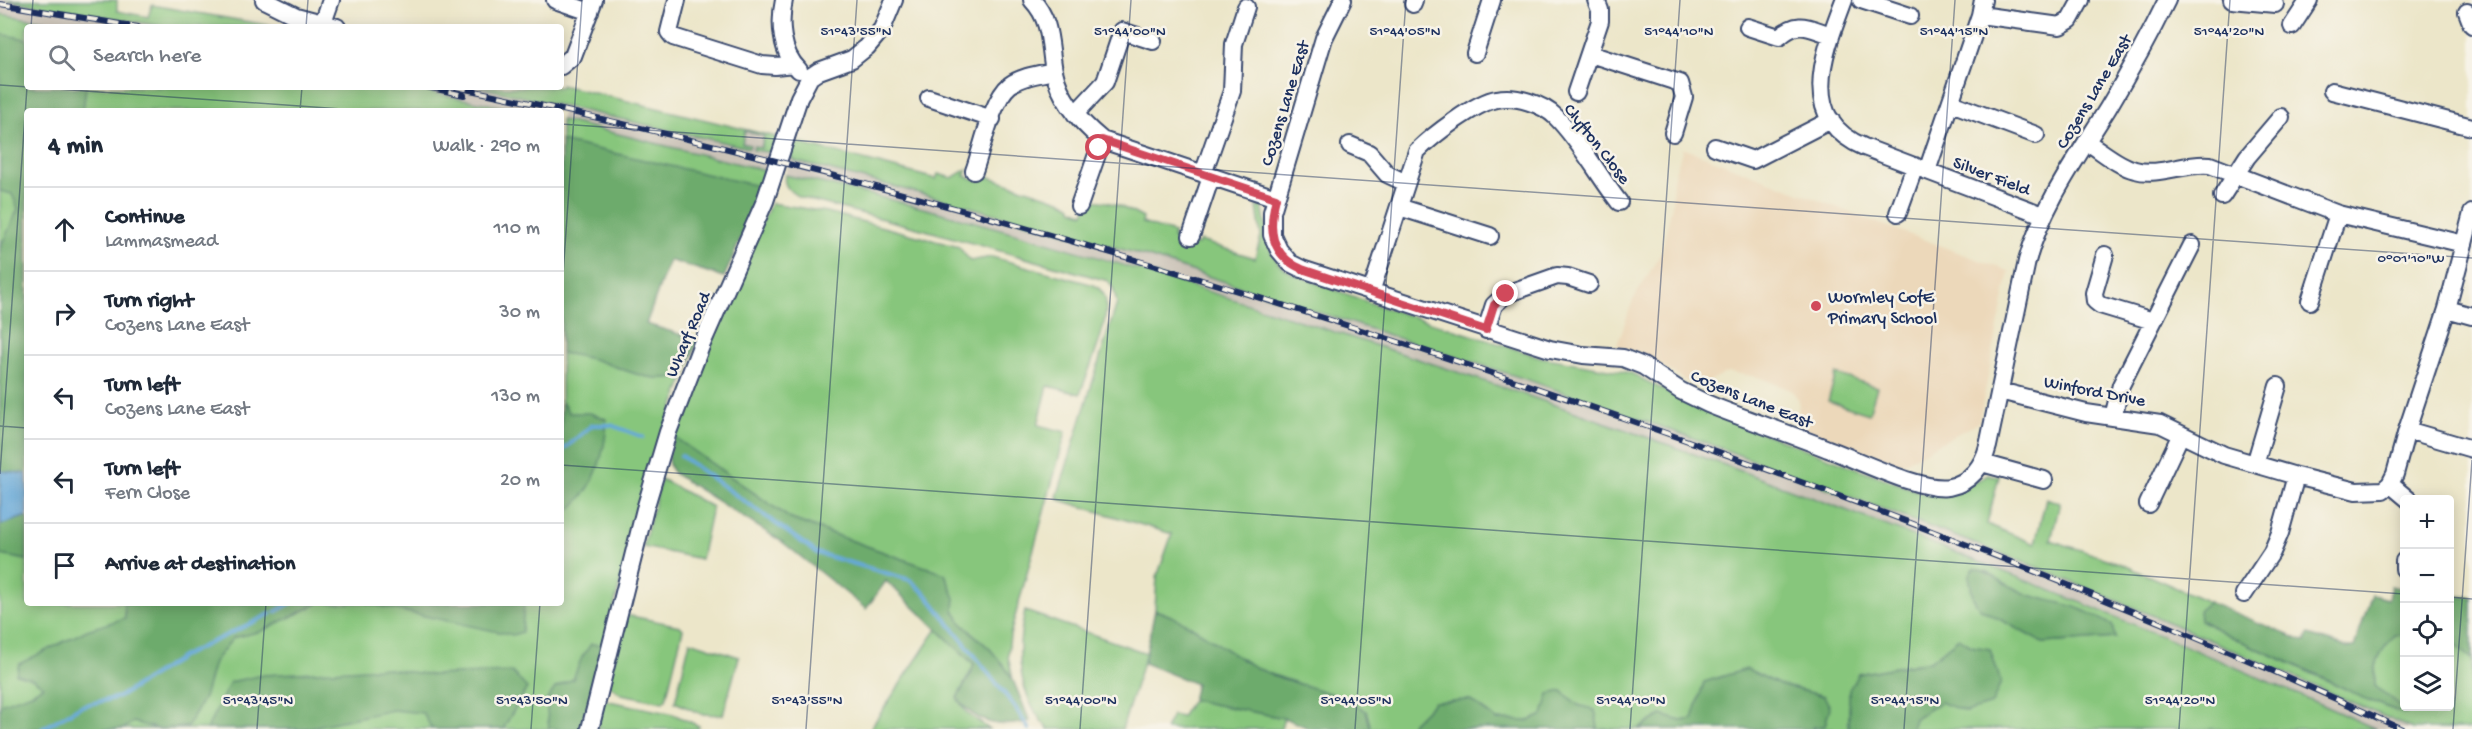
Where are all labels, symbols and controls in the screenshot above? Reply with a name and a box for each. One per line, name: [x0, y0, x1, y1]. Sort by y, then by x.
text: 51°43'55"N: [820, 23, 892, 41]
text: 51°44'00"N: [1094, 23, 1166, 41]
text: 51°44'05"N: [1369, 23, 1441, 41]
text: 51°44'10"N: [1644, 23, 1714, 41]
text: 51°44'15"N: [1920, 23, 1989, 41]
text: 51°44'20"N: [2194, 23, 2265, 41]
search box: [24, 24, 564, 90]
street label: Cozens Lane East: [2053, 30, 2138, 153]
street label: Cozens Lane East: [1257, 37, 1316, 169]
icon: search: [45, 41, 78, 74]
text: Search here: [93, 44, 201, 70]
street label: Clyfton Close: [1558, 100, 1634, 190]
text: 4 min: [48, 132, 103, 163]
route start: [1085, 134, 1111, 160]
text: Walk · 290 m: [433, 136, 540, 159]
street label: Silver Field: [1950, 153, 2034, 202]
text: Continue: [105, 205, 185, 231]
icon: ahead: [48, 213, 81, 246]
text: 110 m: [494, 218, 540, 241]
text: Lammasmead: [105, 231, 218, 254]
text: 0°01'10"W: [2377, 250, 2445, 268]
route end: [1492, 280, 1518, 306]
street label: Wharf Road: [662, 288, 717, 381]
place label: Wormley CofE Primary School: [1827, 288, 1937, 330]
text: Turn right: [105, 289, 193, 315]
icon: right: [48, 297, 81, 330]
marker: Wormley CofE Primary School: [1809, 299, 1823, 313]
text: 30 m: [499, 302, 540, 325]
text: Cozens Lane East: [105, 315, 249, 338]
street label: Cozens Lane East: [1687, 366, 1817, 435]
street label: Winford Drive: [2042, 372, 2148, 413]
text: Turn left: [105, 373, 179, 399]
icon: left: [48, 381, 81, 414]
text: 130 m: [491, 386, 540, 409]
text: Cozens Lane East: [105, 399, 249, 422]
text: Turn left: [105, 457, 179, 483]
icon: left: [48, 465, 81, 498]
text: 20 m: [500, 470, 540, 493]
text: Fern Close: [105, 483, 190, 506]
map controls: [2400, 495, 2454, 711]
button: +: [2400, 495, 2454, 549]
icon: arrive: [48, 549, 81, 582]
button: −: [2400, 549, 2454, 603]
text: Arrive at destination: [105, 552, 295, 578]
button: locate: [2400, 603, 2454, 657]
button: layers: [2400, 657, 2454, 711]
text: 51°43'45"N: [223, 692, 293, 710]
text: 51°43'50"N: [496, 692, 568, 710]
text: 51°43'55"N: [771, 692, 843, 710]
text: 51°44'00"N: [1045, 692, 1117, 710]
text: 51°44'05"N: [1320, 692, 1392, 710]
text: 51°44'10"N: [1596, 692, 1666, 710]
text: 51°44'15"N: [1871, 692, 1940, 710]
text: 51°44'20"N: [2145, 692, 2216, 710]

